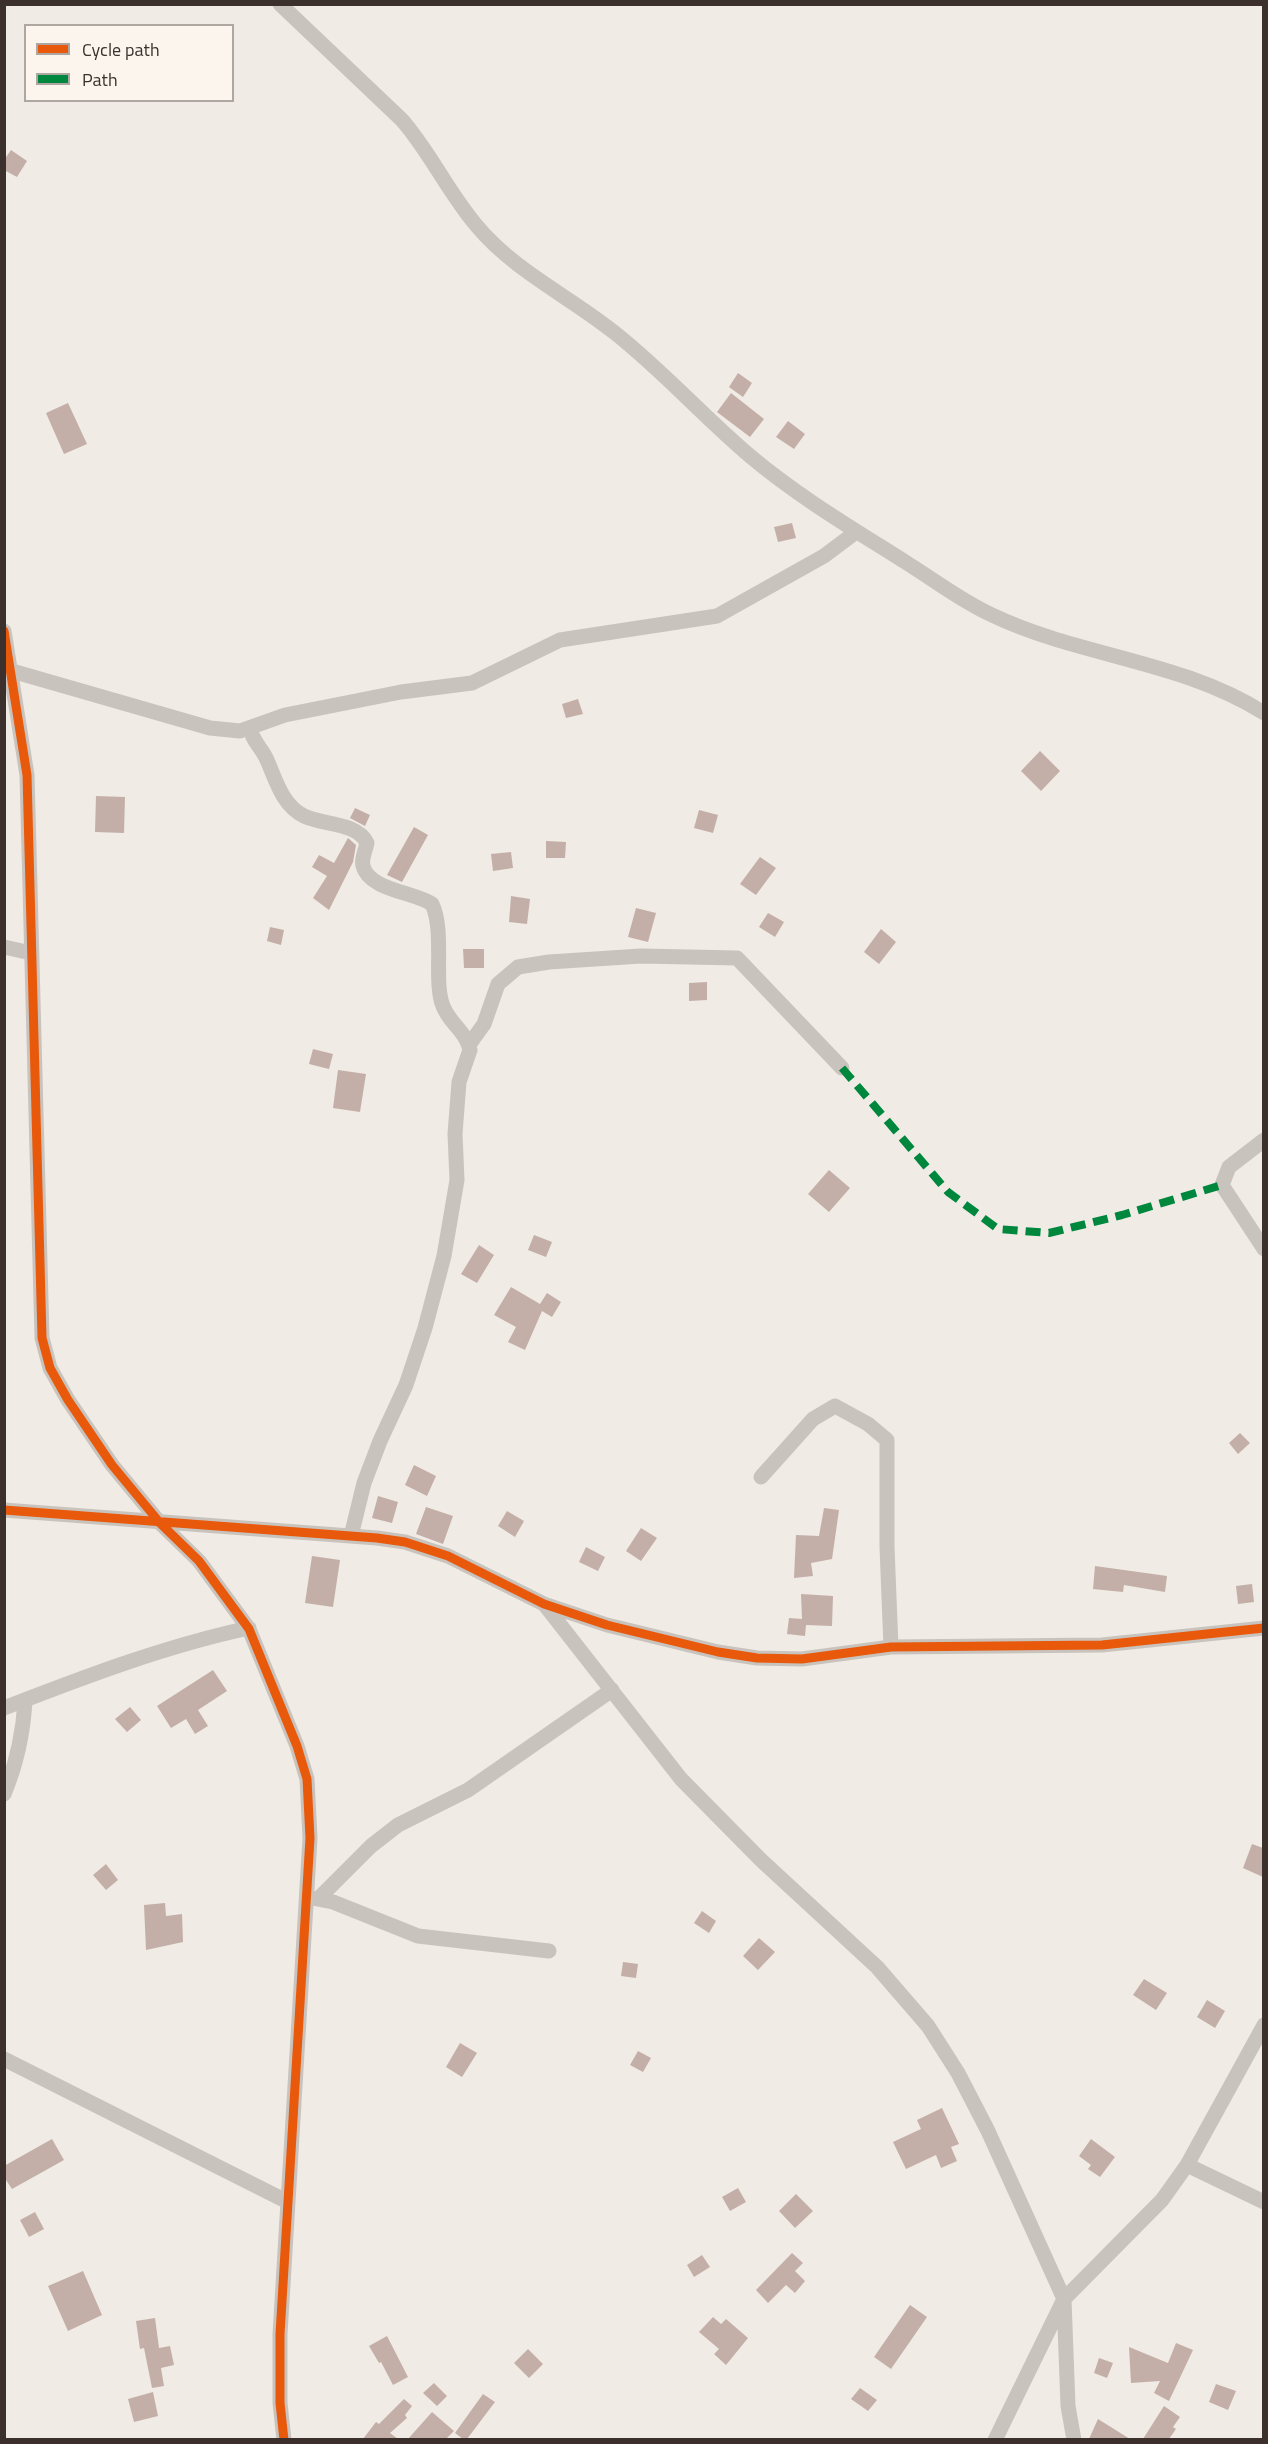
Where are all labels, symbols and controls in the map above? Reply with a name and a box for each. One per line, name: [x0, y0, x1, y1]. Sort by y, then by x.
legend: [24, 24, 234, 102]
text: Cycle path: [82, 36, 160, 63]
text: Path: [82, 66, 118, 93]

